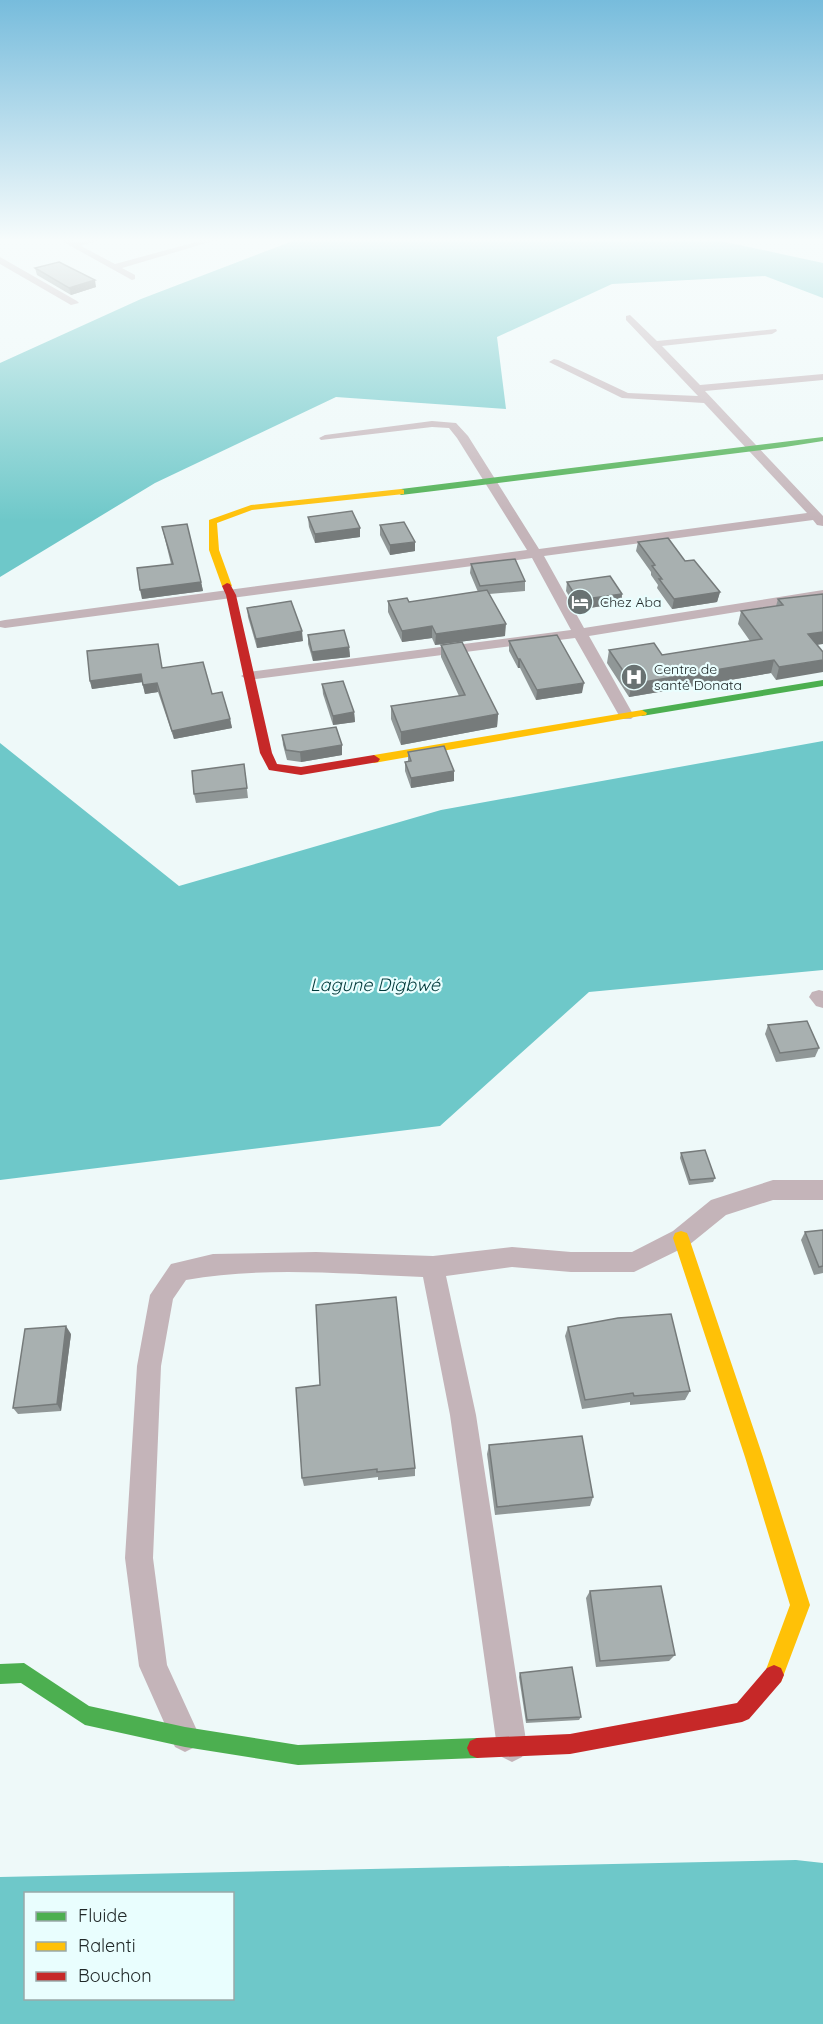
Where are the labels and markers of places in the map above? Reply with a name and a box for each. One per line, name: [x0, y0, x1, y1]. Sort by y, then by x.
hotel icon: Chez Aba: [565, 587, 595, 617]
place label: Chez Aba: [600, 593, 662, 611]
place label: Centre de santé Donata: [654, 660, 742, 694]
hospital icon: Centre de santé Donata: [619, 662, 649, 692]

